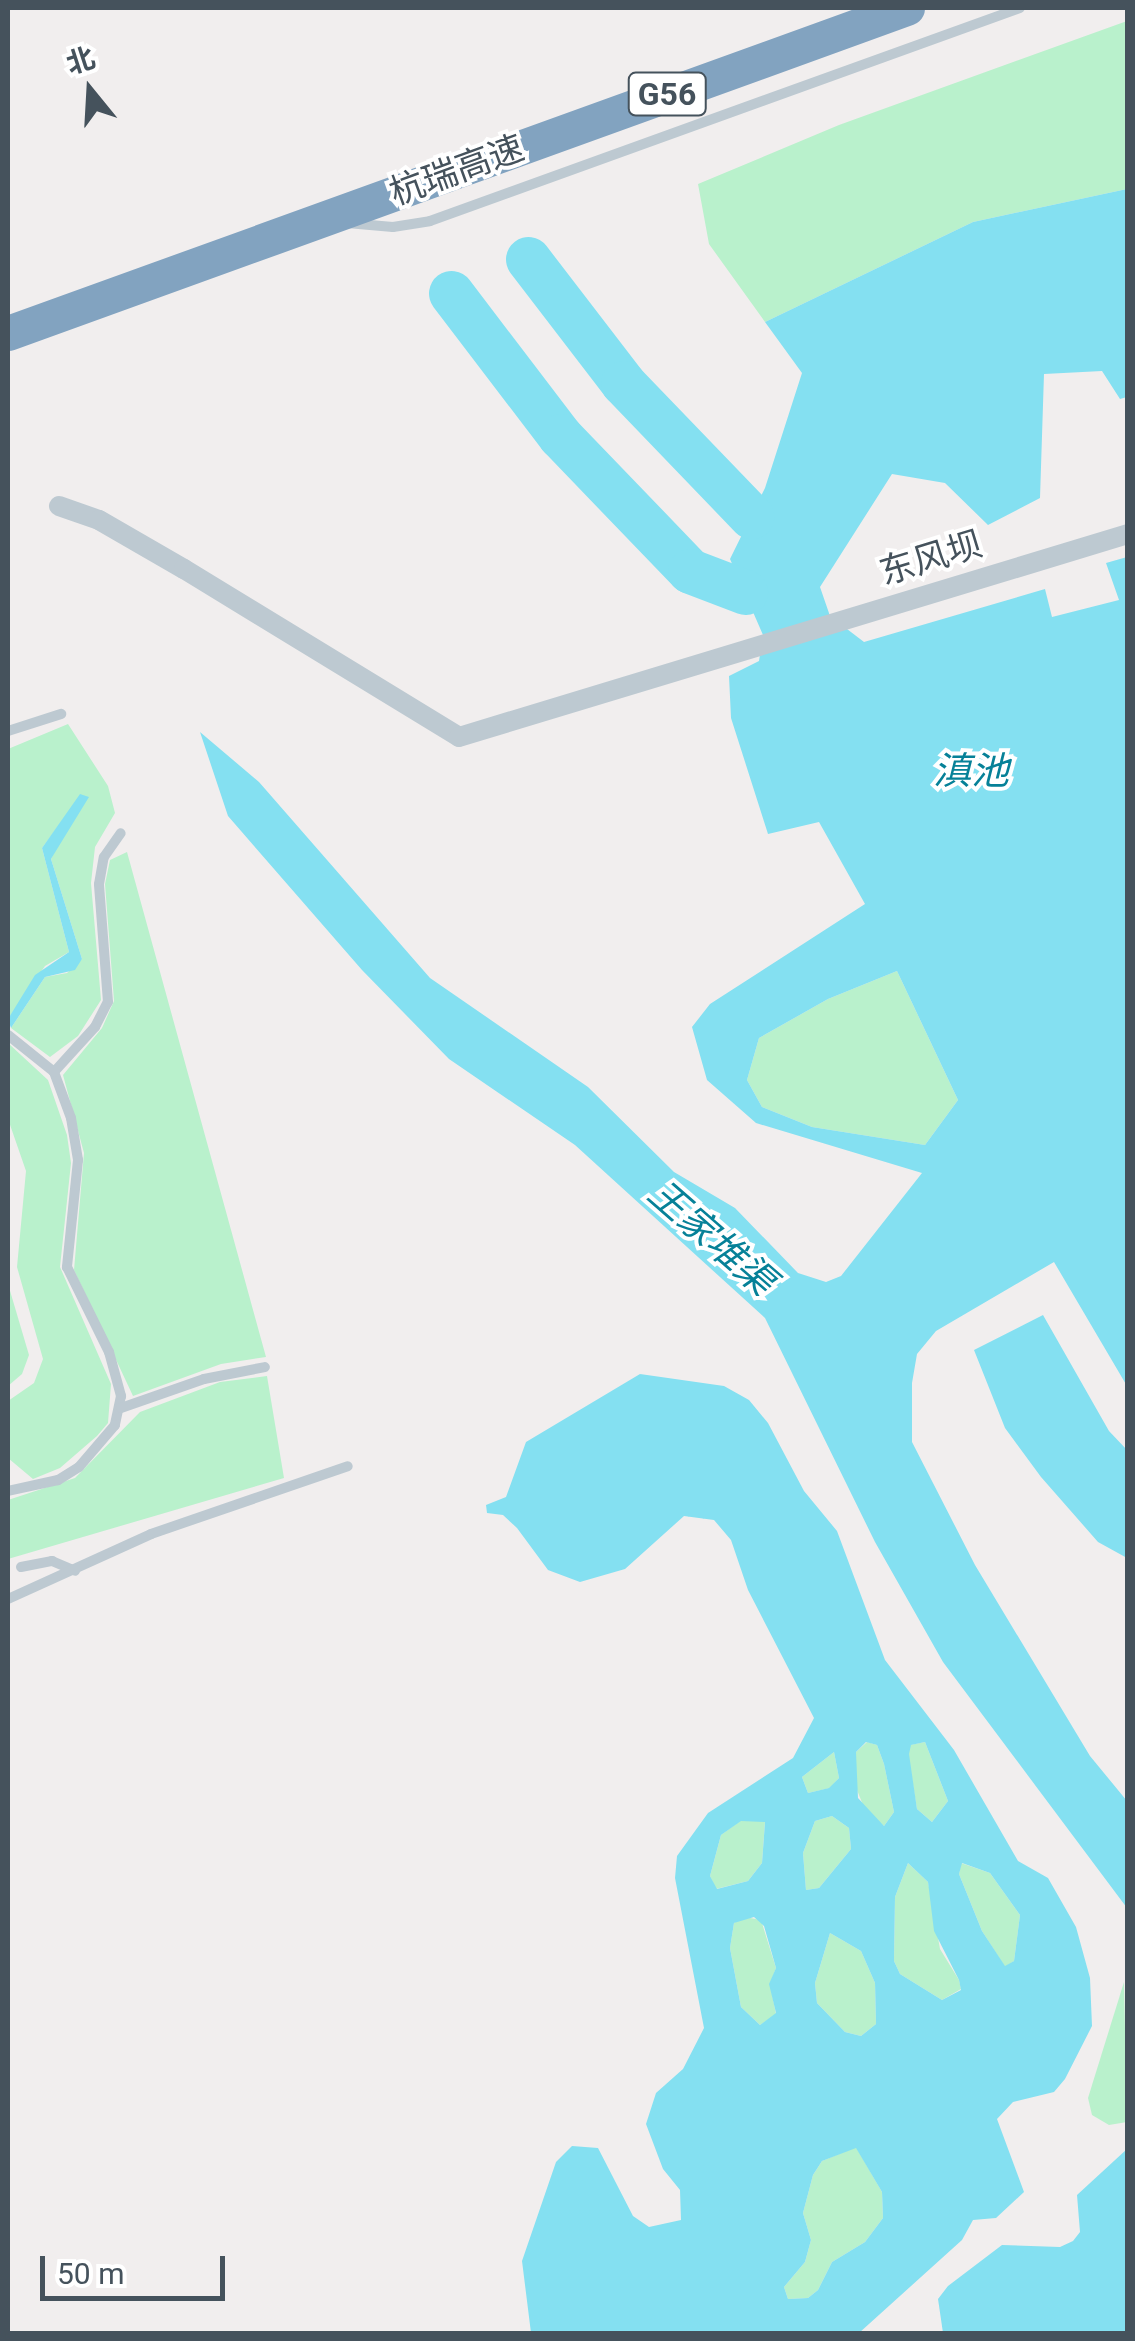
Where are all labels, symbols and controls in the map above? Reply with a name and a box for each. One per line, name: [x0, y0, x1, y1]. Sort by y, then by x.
north arrow: [40, 40, 140, 140]
text: 北: [62, 41, 99, 81]
road number: G56: [627, 67, 707, 121]
street label: 杭瑞高速: [384, 127, 530, 215]
street label: 东风坝: [875, 524, 987, 594]
water label: 滇池: [933, 749, 1009, 795]
water label: 王家堆渠: [639, 1171, 783, 1305]
scale bar: [45, 2236, 230, 2298]
text: 50 m: [57, 2256, 124, 2291]

